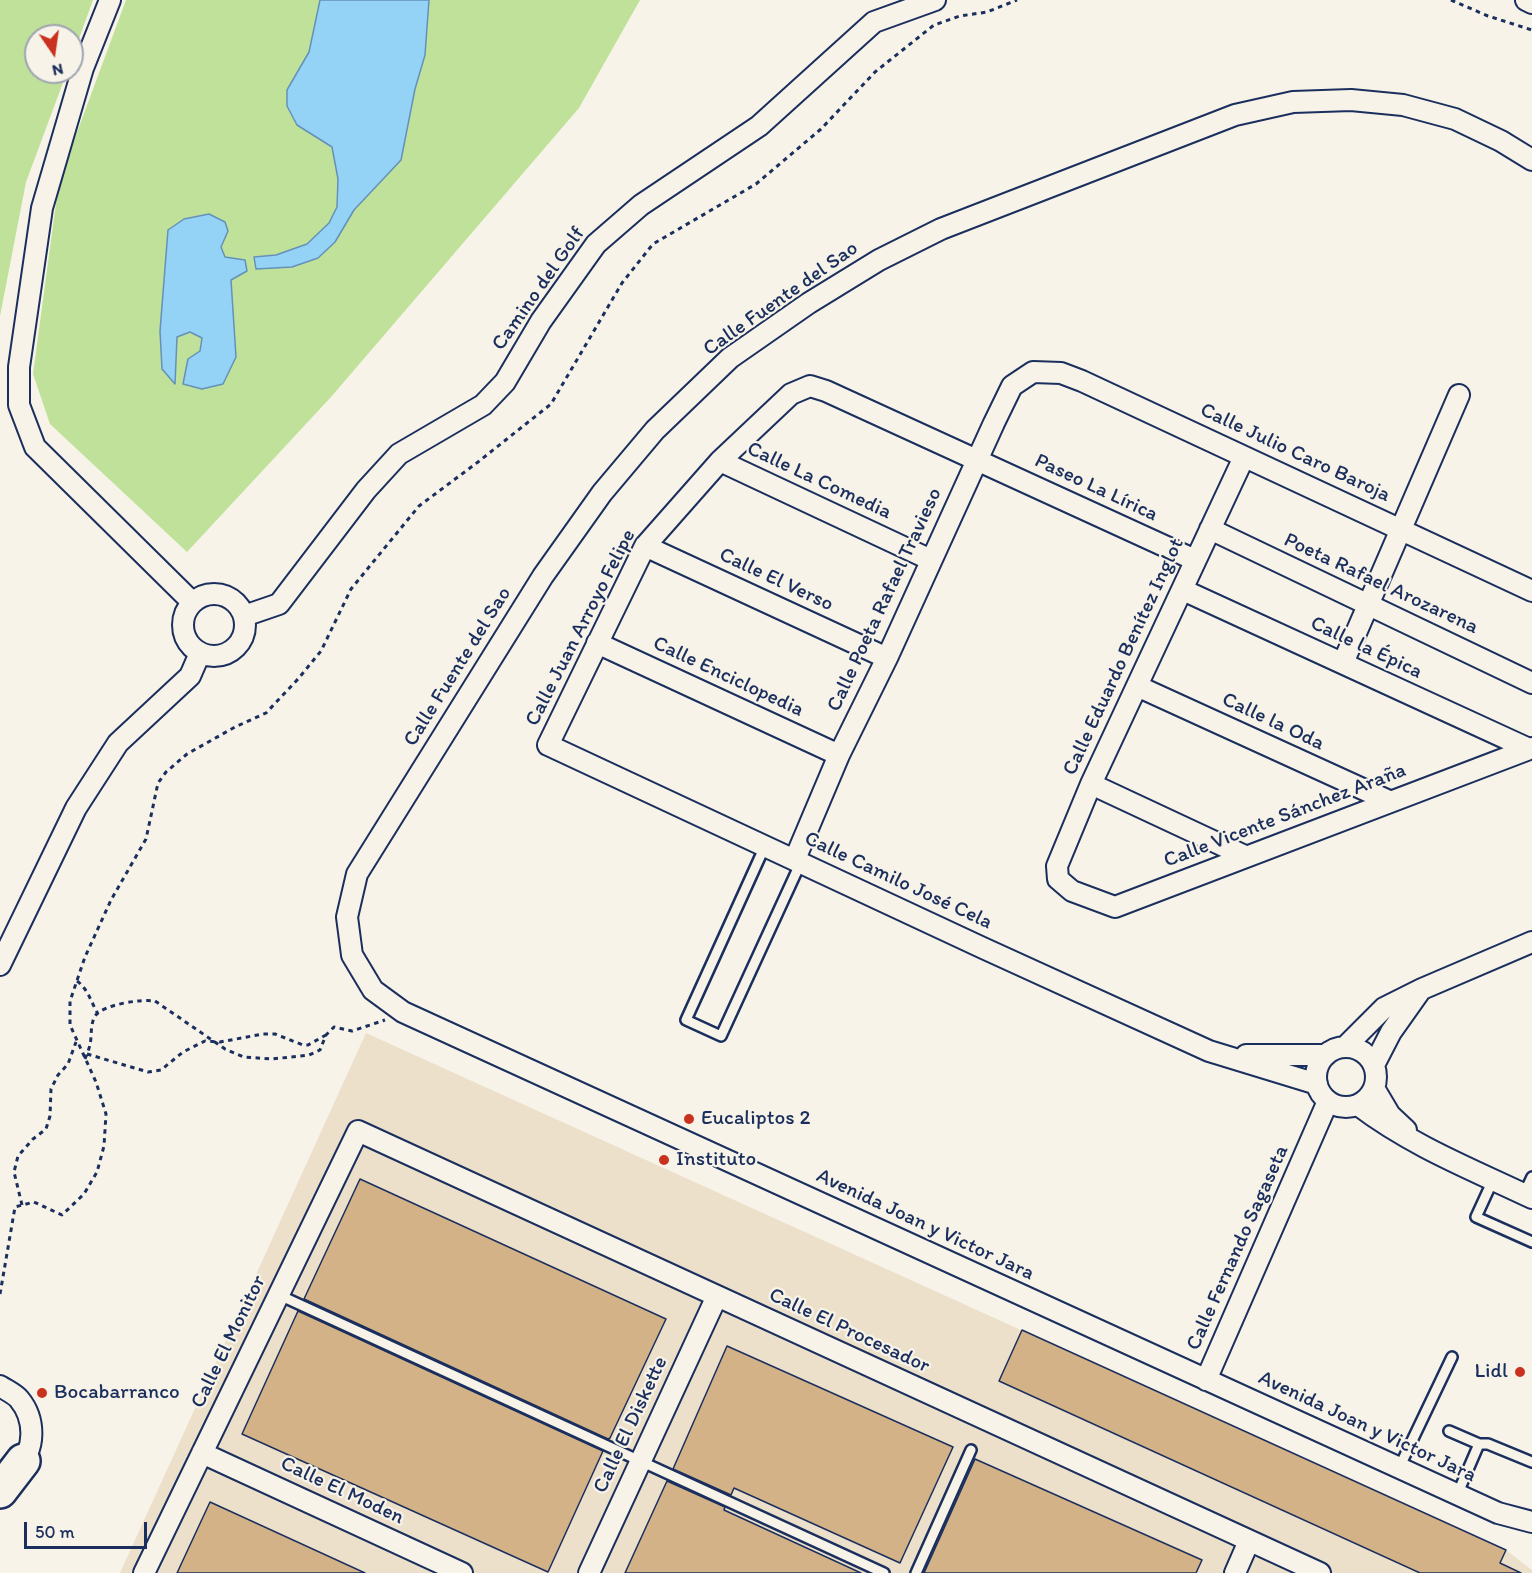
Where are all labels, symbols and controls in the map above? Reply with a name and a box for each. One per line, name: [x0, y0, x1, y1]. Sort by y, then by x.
north arrow: [24, 24, 84, 84]
text: N: [50, 60, 65, 81]
street label: Camino del Golf: [487, 222, 591, 356]
street label: Calle Fuente del Sao: [699, 236, 863, 362]
street label: Calle Julio Caro Baroja: [1196, 398, 1394, 508]
street label: Calle La Comedia: [743, 436, 895, 526]
street label: Paseo La Lírica: [1030, 449, 1162, 527]
street label: Calle Poeta Rafael Travieso: [822, 484, 948, 716]
street label: Calle Juan Arroyo Felipe: [520, 525, 642, 731]
street label: Poeta Rafael Arozarena: [1280, 528, 1482, 640]
street label: Calle Eduardo Benítez Inglot: [1058, 534, 1190, 780]
street label: Calle El Verso: [715, 543, 837, 617]
street label: Calle Fuente del Sao: [399, 583, 517, 751]
street label: Calle la Épica: [1306, 611, 1426, 685]
street label: Calle Enciclopedia: [649, 631, 807, 723]
street label: Calle la Oda: [1218, 687, 1328, 757]
street label: Calle Vicente Sánchez Araña: [1160, 758, 1410, 874]
street label: Calle Camilo José Cela: [800, 826, 996, 936]
place label: Eucaliptos 2: [701, 1106, 810, 1132]
marker: Eucaliptos 2: [682, 1112, 696, 1126]
street label: Calle Fernando Sagaseta: [1181, 1141, 1295, 1355]
place label: Instituto: [676, 1147, 756, 1173]
marker: Instituto: [657, 1153, 671, 1167]
street label: Avenida Joan y Victor Jara: [812, 1163, 1038, 1287]
street label: Calle El Monitor: [186, 1271, 272, 1413]
street label: Calle El Procesador: [765, 1283, 933, 1379]
street label: Calle El Diskette: [588, 1353, 674, 1497]
place label: Lidl: [1474, 1359, 1508, 1385]
street label: Avenida Joan y Victor Jara: [1254, 1365, 1480, 1489]
marker: Lidl: [1513, 1365, 1527, 1379]
place label: Bocabarranco: [54, 1380, 180, 1406]
marker: Bocabarranco: [35, 1386, 49, 1400]
street label: Calle El Moden: [276, 1451, 408, 1531]
scale bar: [27, 1510, 150, 1548]
text: 50 m: [35, 1521, 75, 1543]

